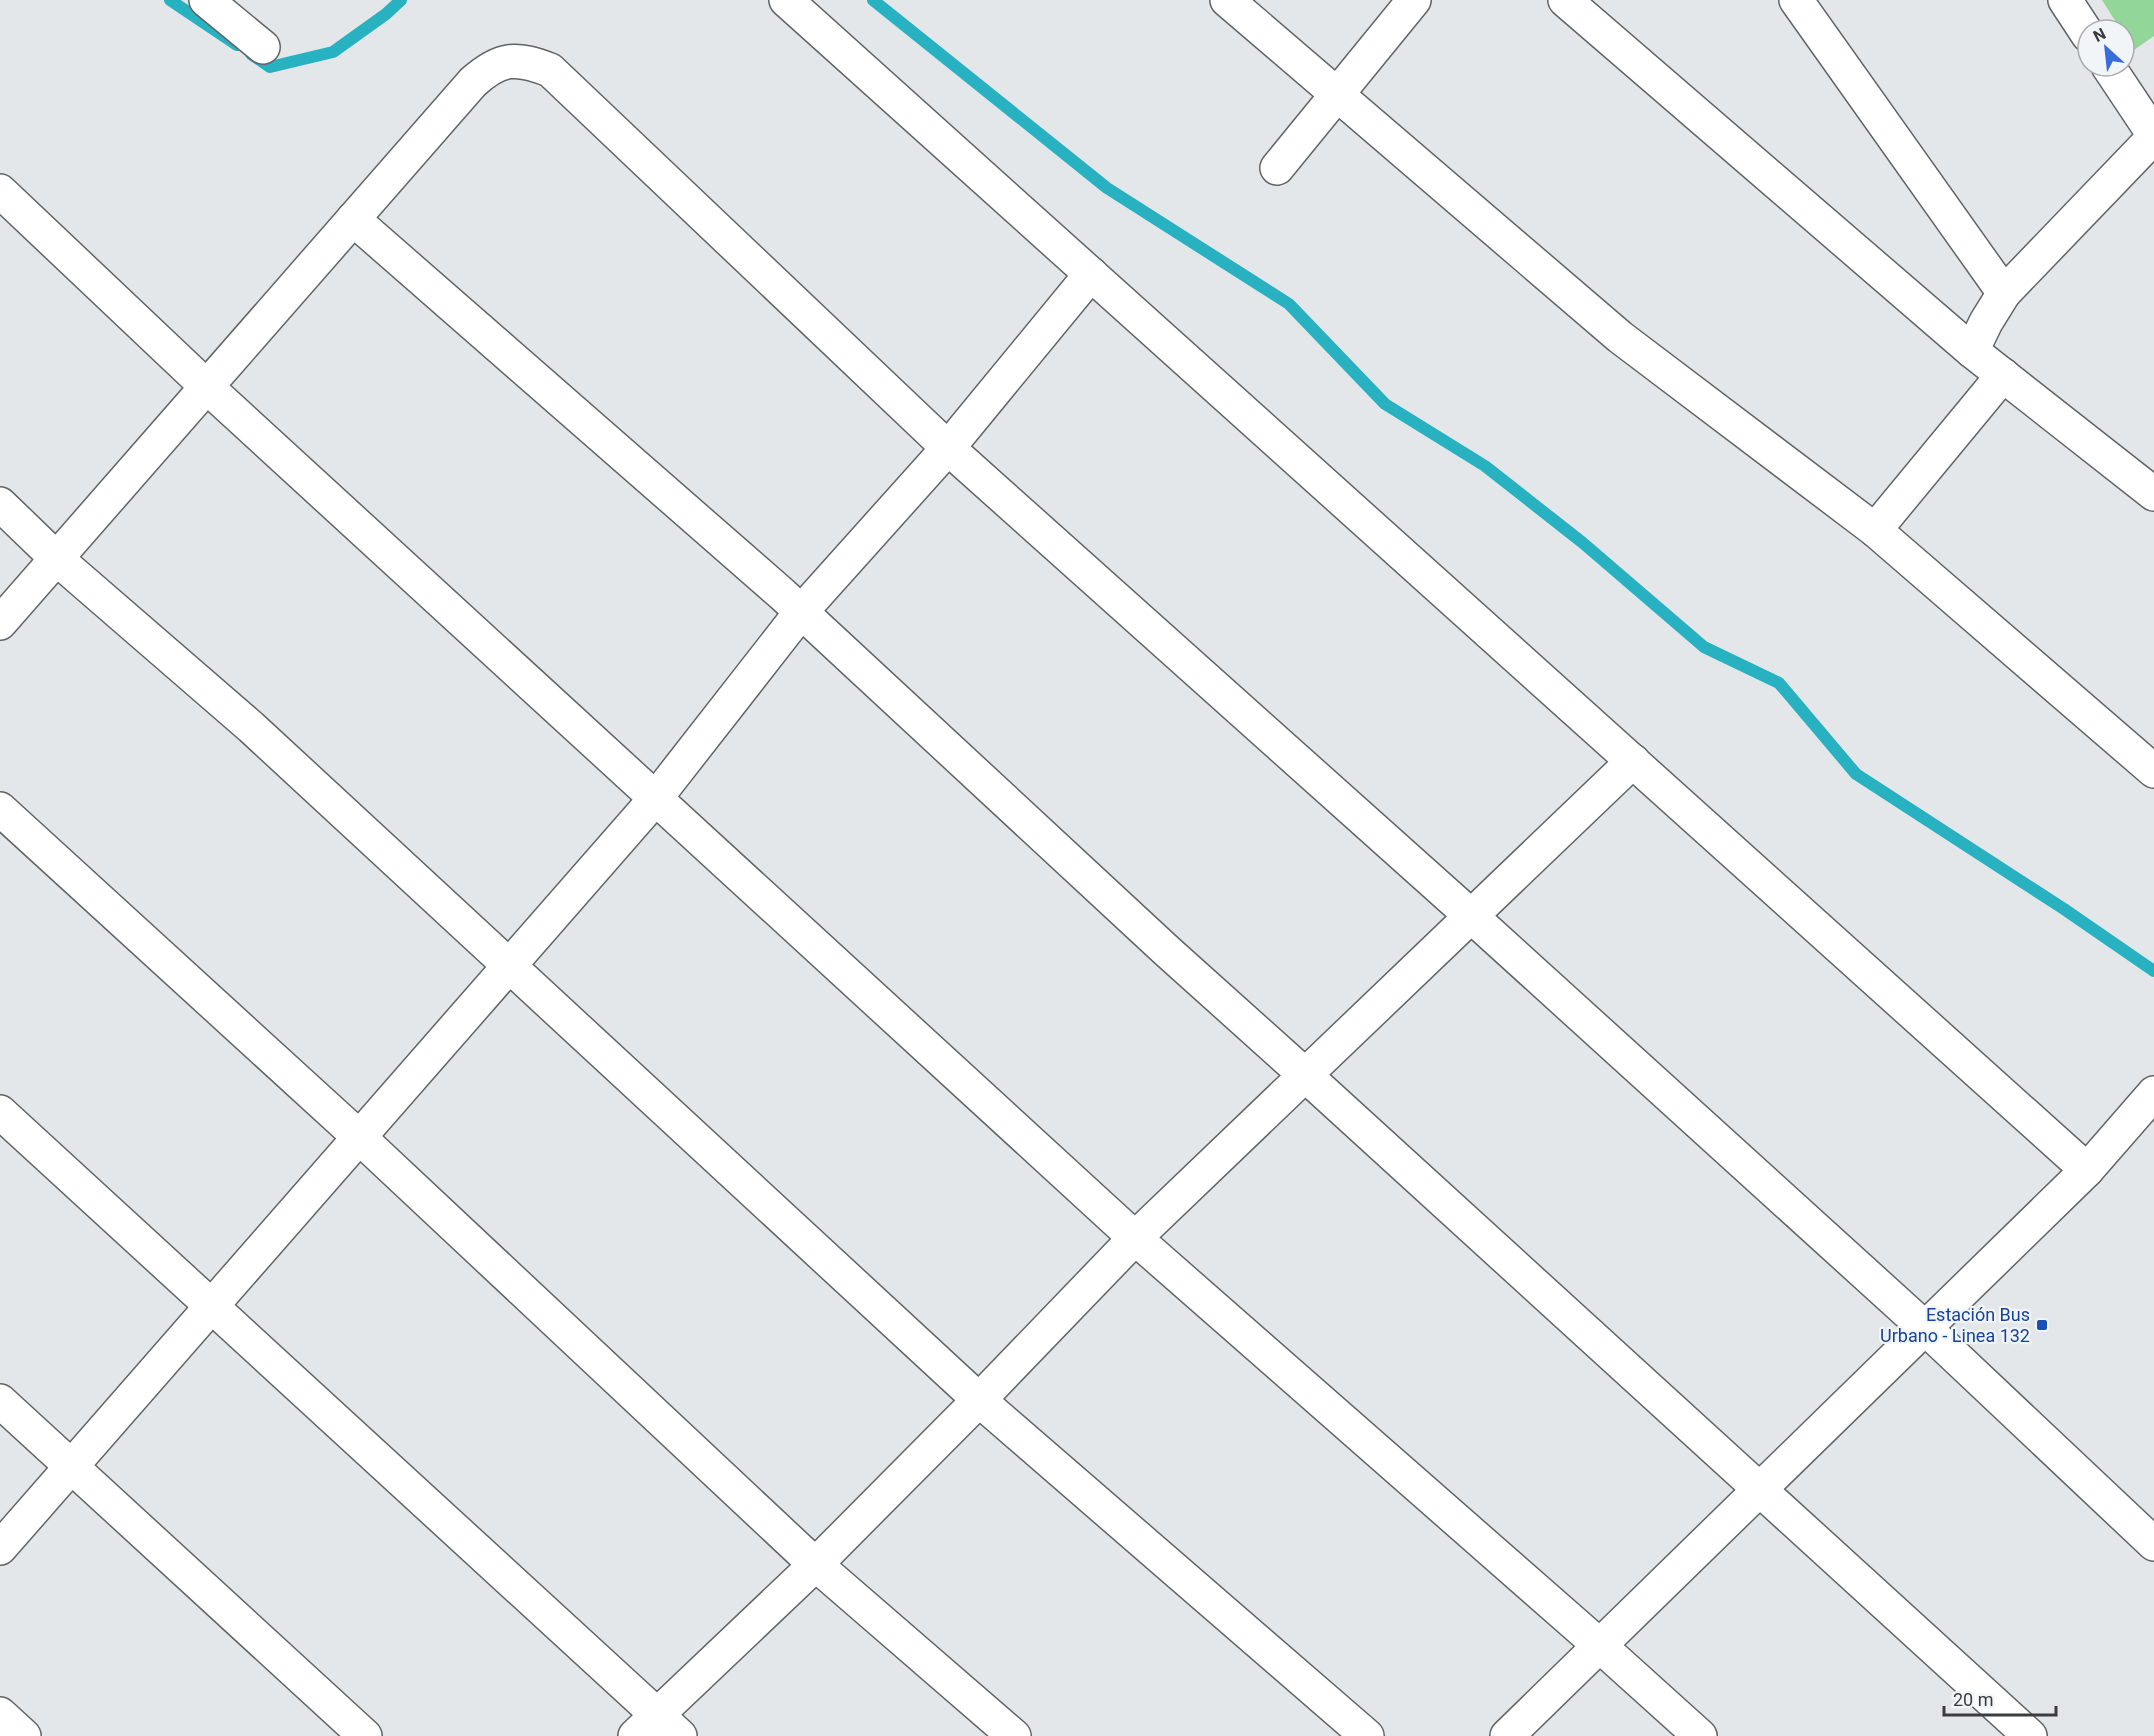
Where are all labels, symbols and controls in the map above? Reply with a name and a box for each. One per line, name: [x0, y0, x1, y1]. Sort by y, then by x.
north arrow: [2076, 18, 2136, 78]
text: N: [2090, 24, 2109, 46]
place label: Estación Bus Urbano - Linea 132: [1880, 1304, 2030, 1346]
marker: Estación Bus Urbano - Linea 132: [2035, 1318, 2049, 1332]
scale bar: [1944, 1679, 2056, 1717]
text: 20 m: [1953, 1689, 1993, 1710]

